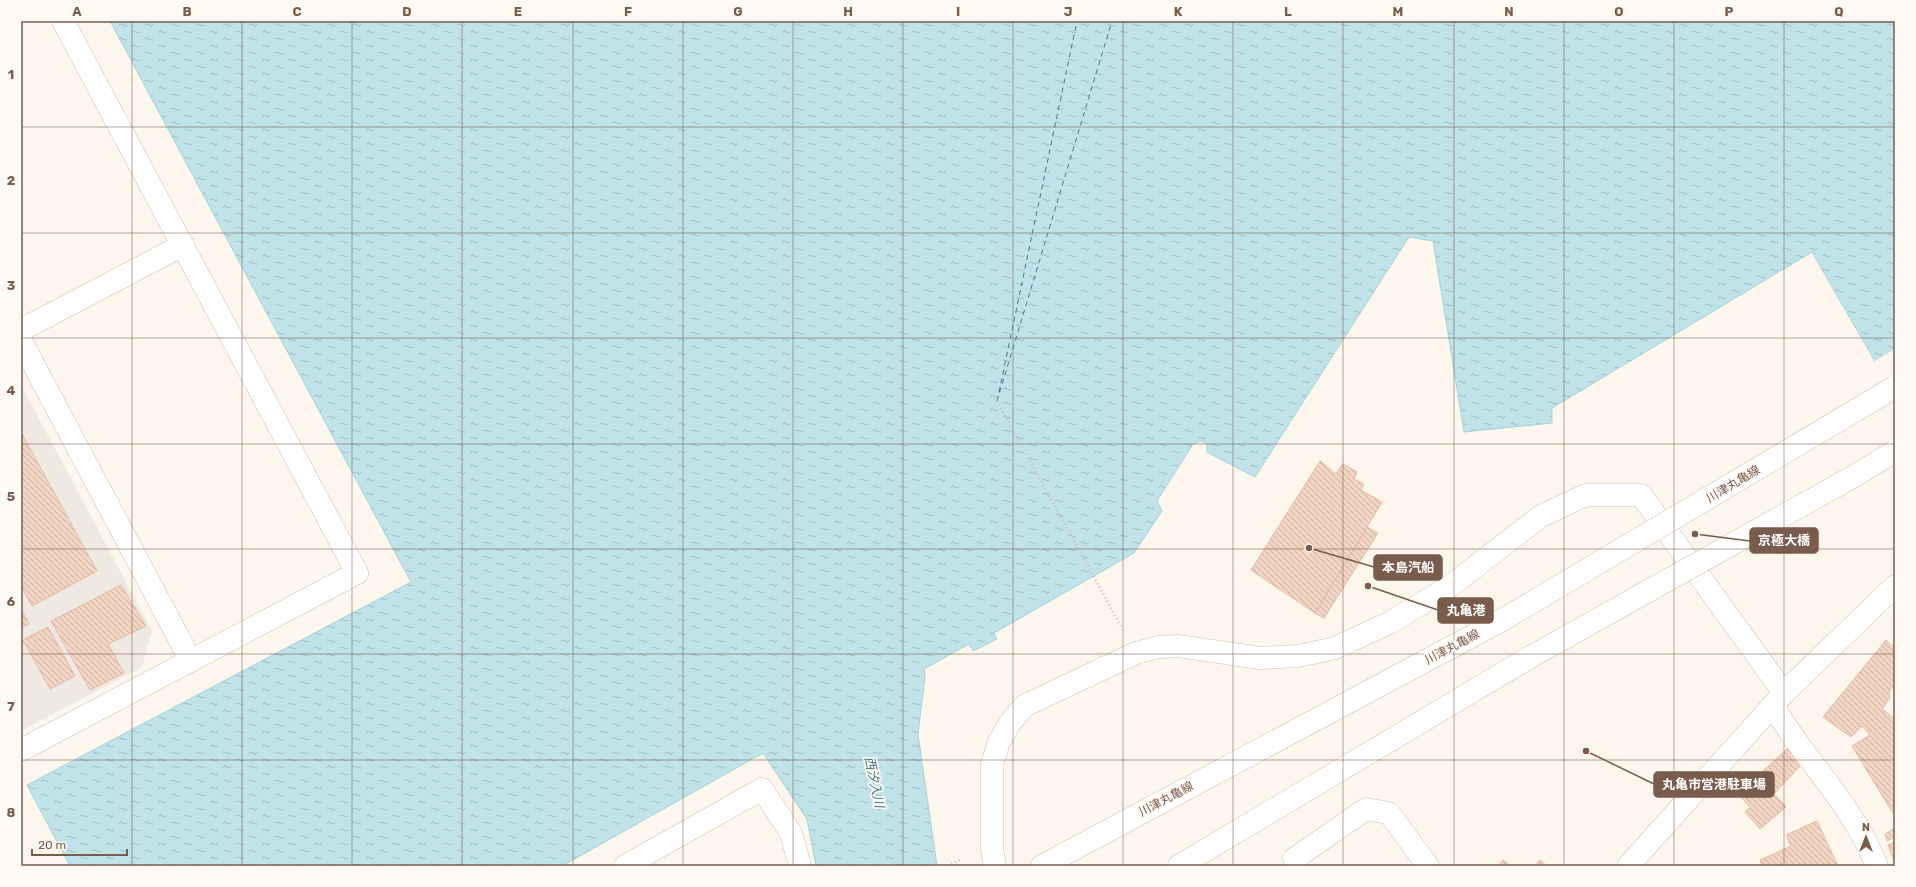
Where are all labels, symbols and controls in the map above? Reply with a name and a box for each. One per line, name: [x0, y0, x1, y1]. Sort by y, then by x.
text: A: [72, 4, 82, 19]
text: B: [182, 4, 192, 19]
text: C: [292, 4, 302, 19]
text: D: [402, 4, 412, 19]
text: E: [514, 4, 522, 19]
text: F: [624, 4, 632, 19]
text: G: [733, 4, 743, 19]
text: H: [843, 4, 853, 19]
text: I: [956, 4, 960, 19]
text: J: [1064, 4, 1072, 19]
text: K: [1174, 4, 1183, 19]
text: L: [1284, 4, 1292, 19]
text: M: [1393, 4, 1403, 19]
text: N: [1504, 4, 1514, 19]
text: O: [1614, 4, 1624, 19]
text: P: [1725, 4, 1734, 19]
text: Q: [1834, 4, 1844, 19]
text: 1: [8, 67, 14, 82]
text: 2: [7, 173, 15, 188]
text: 3: [7, 278, 16, 293]
text: 4: [7, 383, 16, 398]
street label: 川津丸亀線: [1704, 463, 1762, 505]
text: 5: [7, 489, 15, 504]
callout: 京極大橋: [1750, 528, 1818, 553]
text: 京極大橋: [1758, 533, 1810, 548]
callout: 本島汽船: [1374, 555, 1442, 580]
text: 本島汽船: [1382, 560, 1435, 575]
text: 6: [7, 594, 16, 609]
callout: 丸亀港: [1438, 598, 1493, 623]
text: 丸亀港: [1446, 603, 1486, 618]
street label: 川津丸亀線: [1422, 627, 1482, 667]
text: 7: [7, 699, 15, 714]
water label: 西汐入川: [862, 755, 888, 811]
callout: 丸亀市営港駐車場: [1654, 772, 1774, 797]
text: 丸亀市営港駐車場: [1662, 777, 1766, 792]
street label: 川津丸亀線: [1136, 779, 1196, 819]
text: 8: [7, 805, 16, 820]
north arrow: [1846, 817, 1886, 857]
text: N: [1862, 821, 1870, 834]
scale bar: [32, 831, 127, 857]
text: 20 m: [38, 838, 66, 852]

